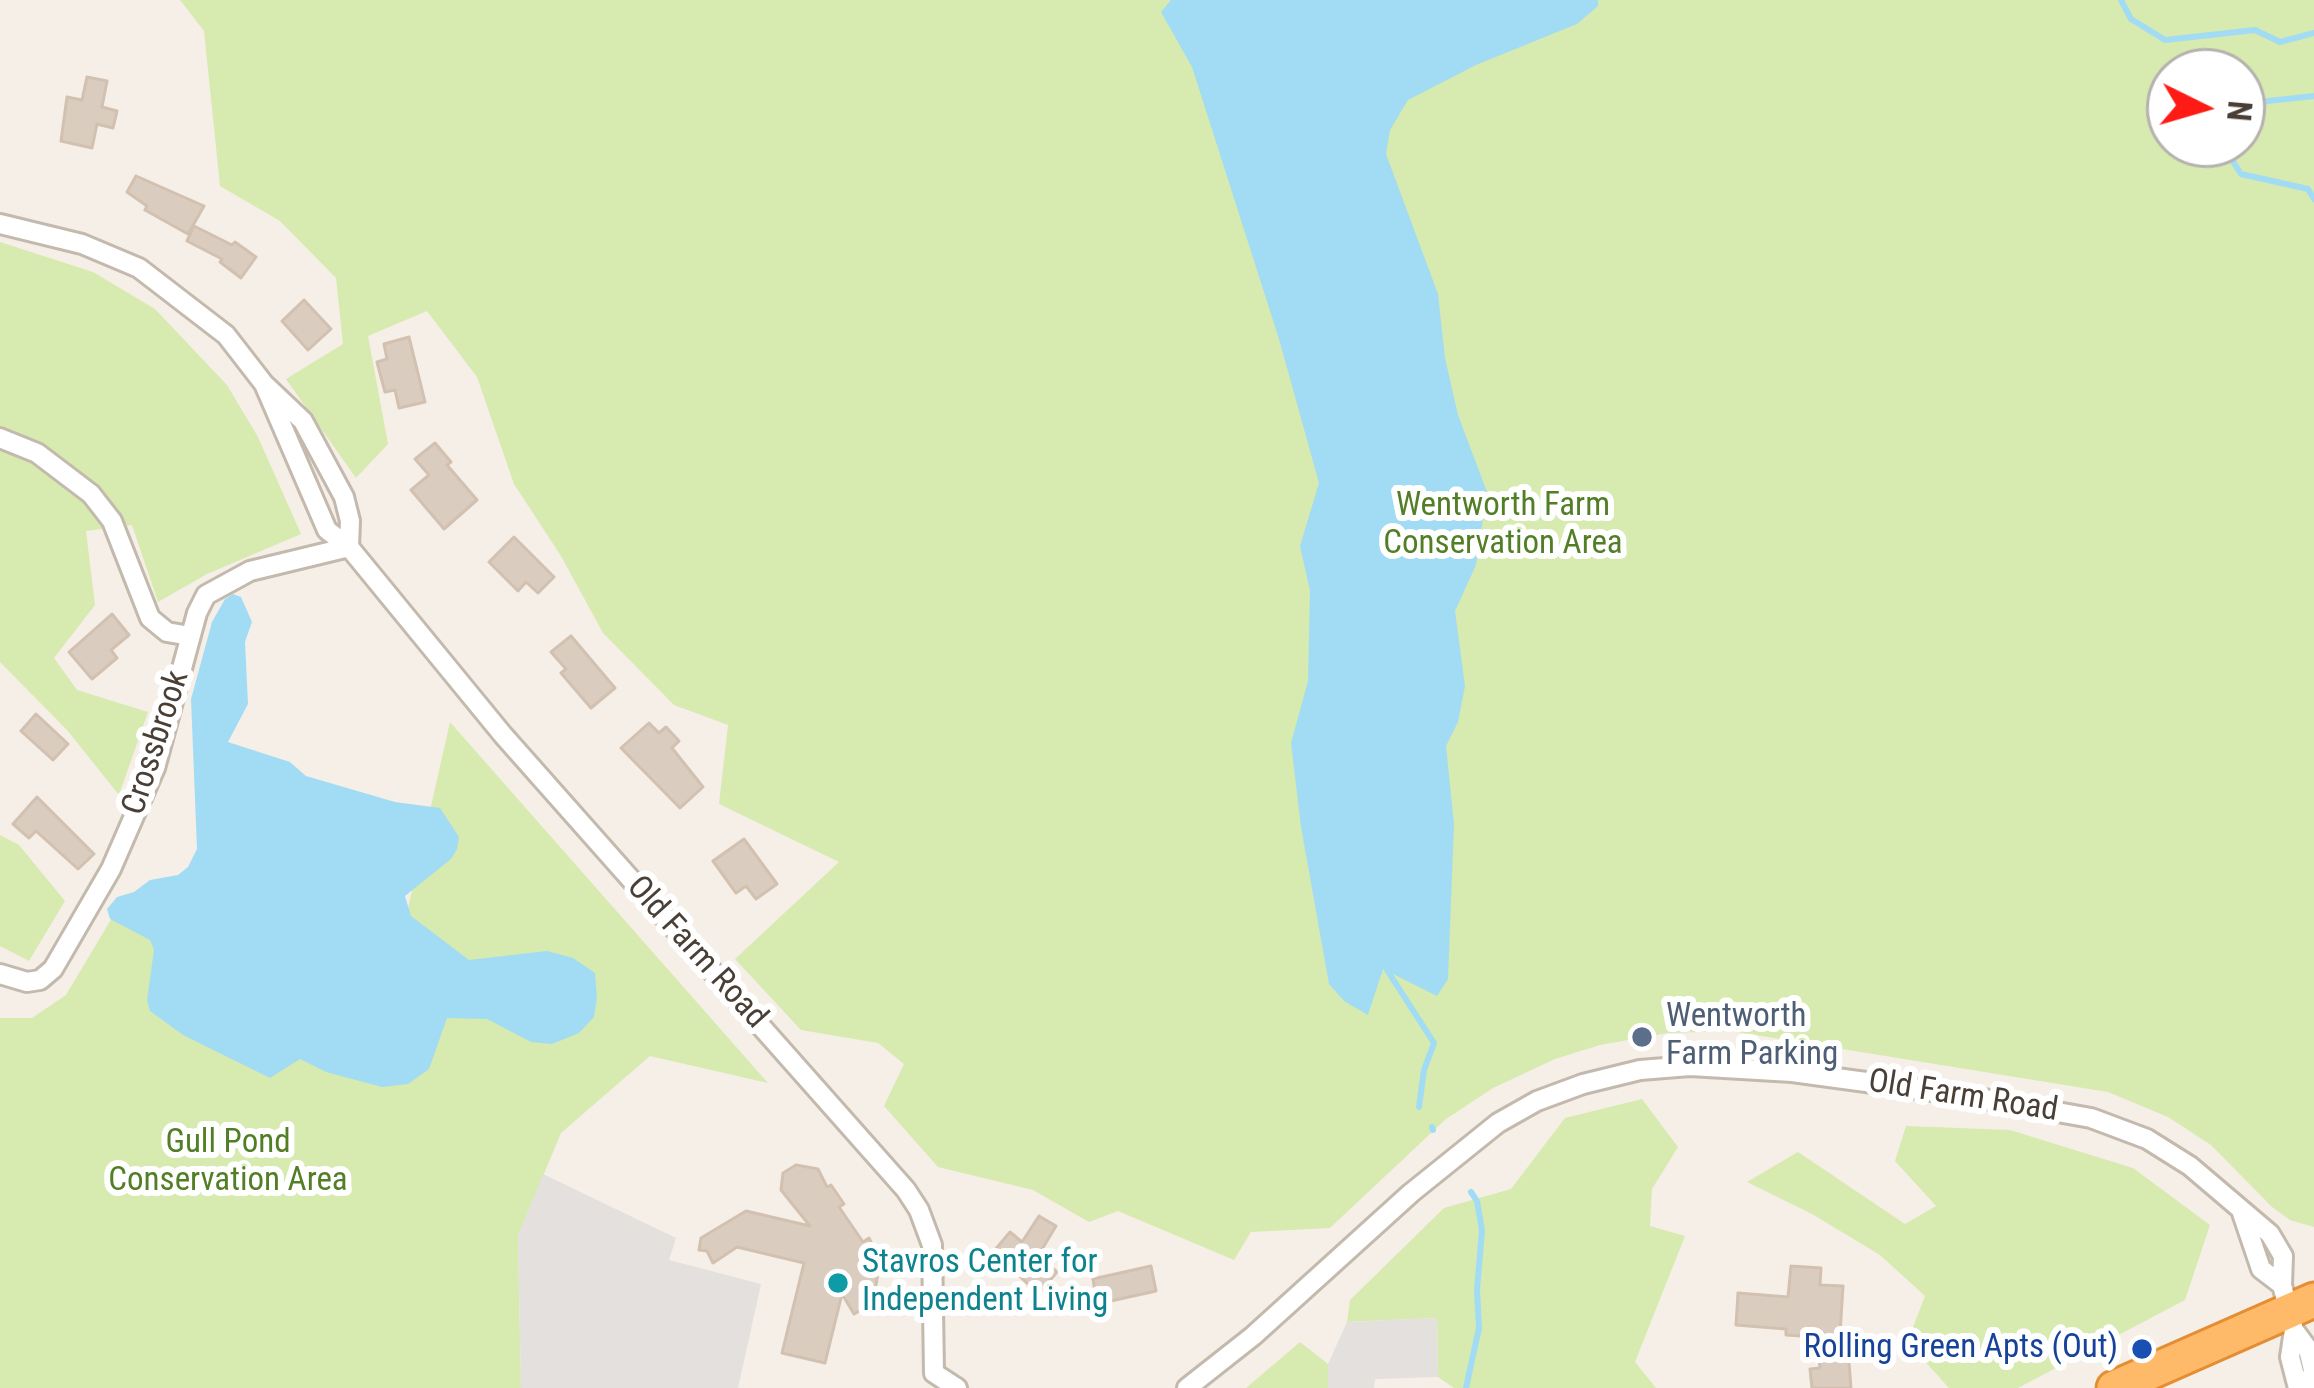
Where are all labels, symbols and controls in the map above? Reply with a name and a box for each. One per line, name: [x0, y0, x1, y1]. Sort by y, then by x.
north arrow: [2146, 48, 2266, 168]
text: N: [2219, 99, 2260, 123]
park label: Wentworth Farm Conservation Area: [1383, 487, 1623, 565]
street label: Crossbrook: [115, 666, 199, 820]
street label: Old Farm Road: [617, 869, 775, 1037]
place label: Wentworth Farm Parking: [1666, 998, 1838, 1076]
marker: Wentworth Farm Parking: [1629, 1024, 1655, 1050]
street label: Old Farm Road: [1865, 1062, 2061, 1132]
park label: Gull Pond Conservation Area: [108, 1124, 348, 1202]
place label: Stavros Center for Independent Living: [862, 1244, 1108, 1322]
marker: Stavros Center for Independent Living: [825, 1270, 851, 1296]
place label: Rolling Green Apts (Out): [1804, 1329, 2118, 1369]
marker: Rolling Green Apts (Out): [2129, 1336, 2155, 1362]

